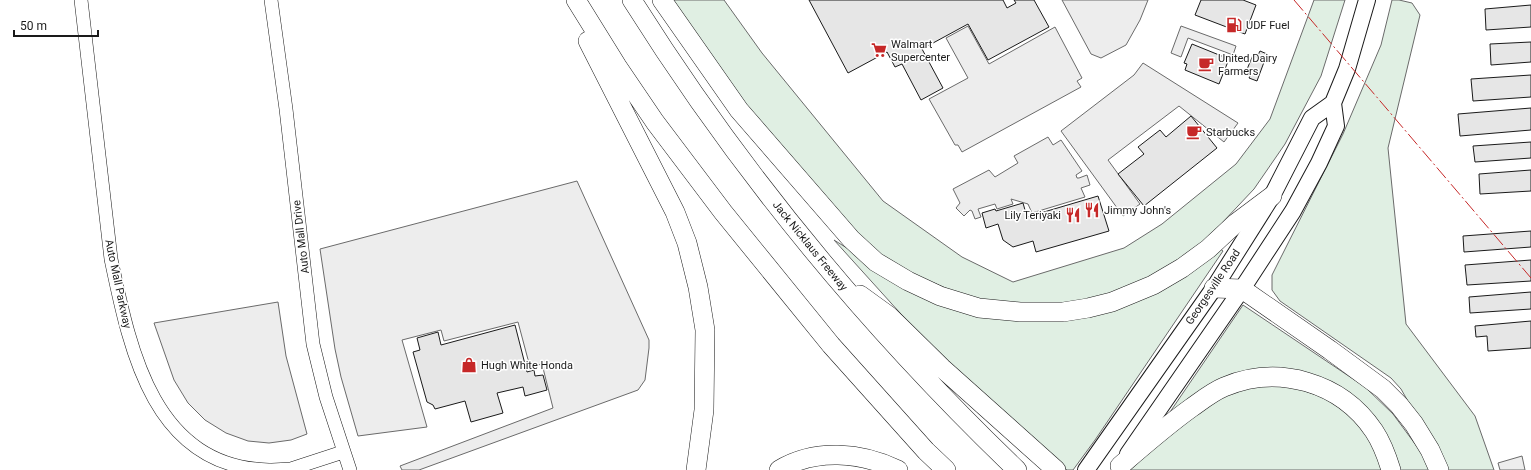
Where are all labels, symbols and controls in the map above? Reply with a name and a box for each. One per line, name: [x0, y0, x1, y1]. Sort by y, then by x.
scale bar: [14, 12, 98, 38]
fuel station icon: UDF Fuel: [1225, 16, 1243, 34]
text: 50 m: [20, 19, 47, 33]
place label: UDF Fuel: [1246, 19, 1290, 32]
place label: Walmart Supercenter: [891, 38, 950, 64]
supermarket icon: Walmart Supercenter: [870, 41, 888, 59]
place label: United Dairy Farmers: [1218, 52, 1278, 78]
cafe icon: United Dairy Farmers: [1197, 55, 1215, 73]
cafe icon: Starbucks: [1185, 123, 1203, 141]
place label: Starbucks: [1206, 126, 1255, 139]
street label: Auto Mall Drive: [290, 199, 312, 275]
street label: Jack Nicklaus Freeway: [770, 199, 851, 294]
restaurant icon: Jimmy John's: [1083, 201, 1101, 219]
place label: Jimmy John's: [1104, 204, 1171, 217]
restaurant icon: Lily Teriyaki: [1064, 206, 1082, 224]
place label: Lily Teriyaki: [1004, 209, 1061, 222]
street label: Auto Mall Parkway: [102, 238, 134, 331]
street label: Georgesville Road: [1183, 247, 1243, 327]
shop icon: Hugh White Honda: [460, 356, 478, 374]
place label: Hugh White Honda: [481, 359, 573, 372]

